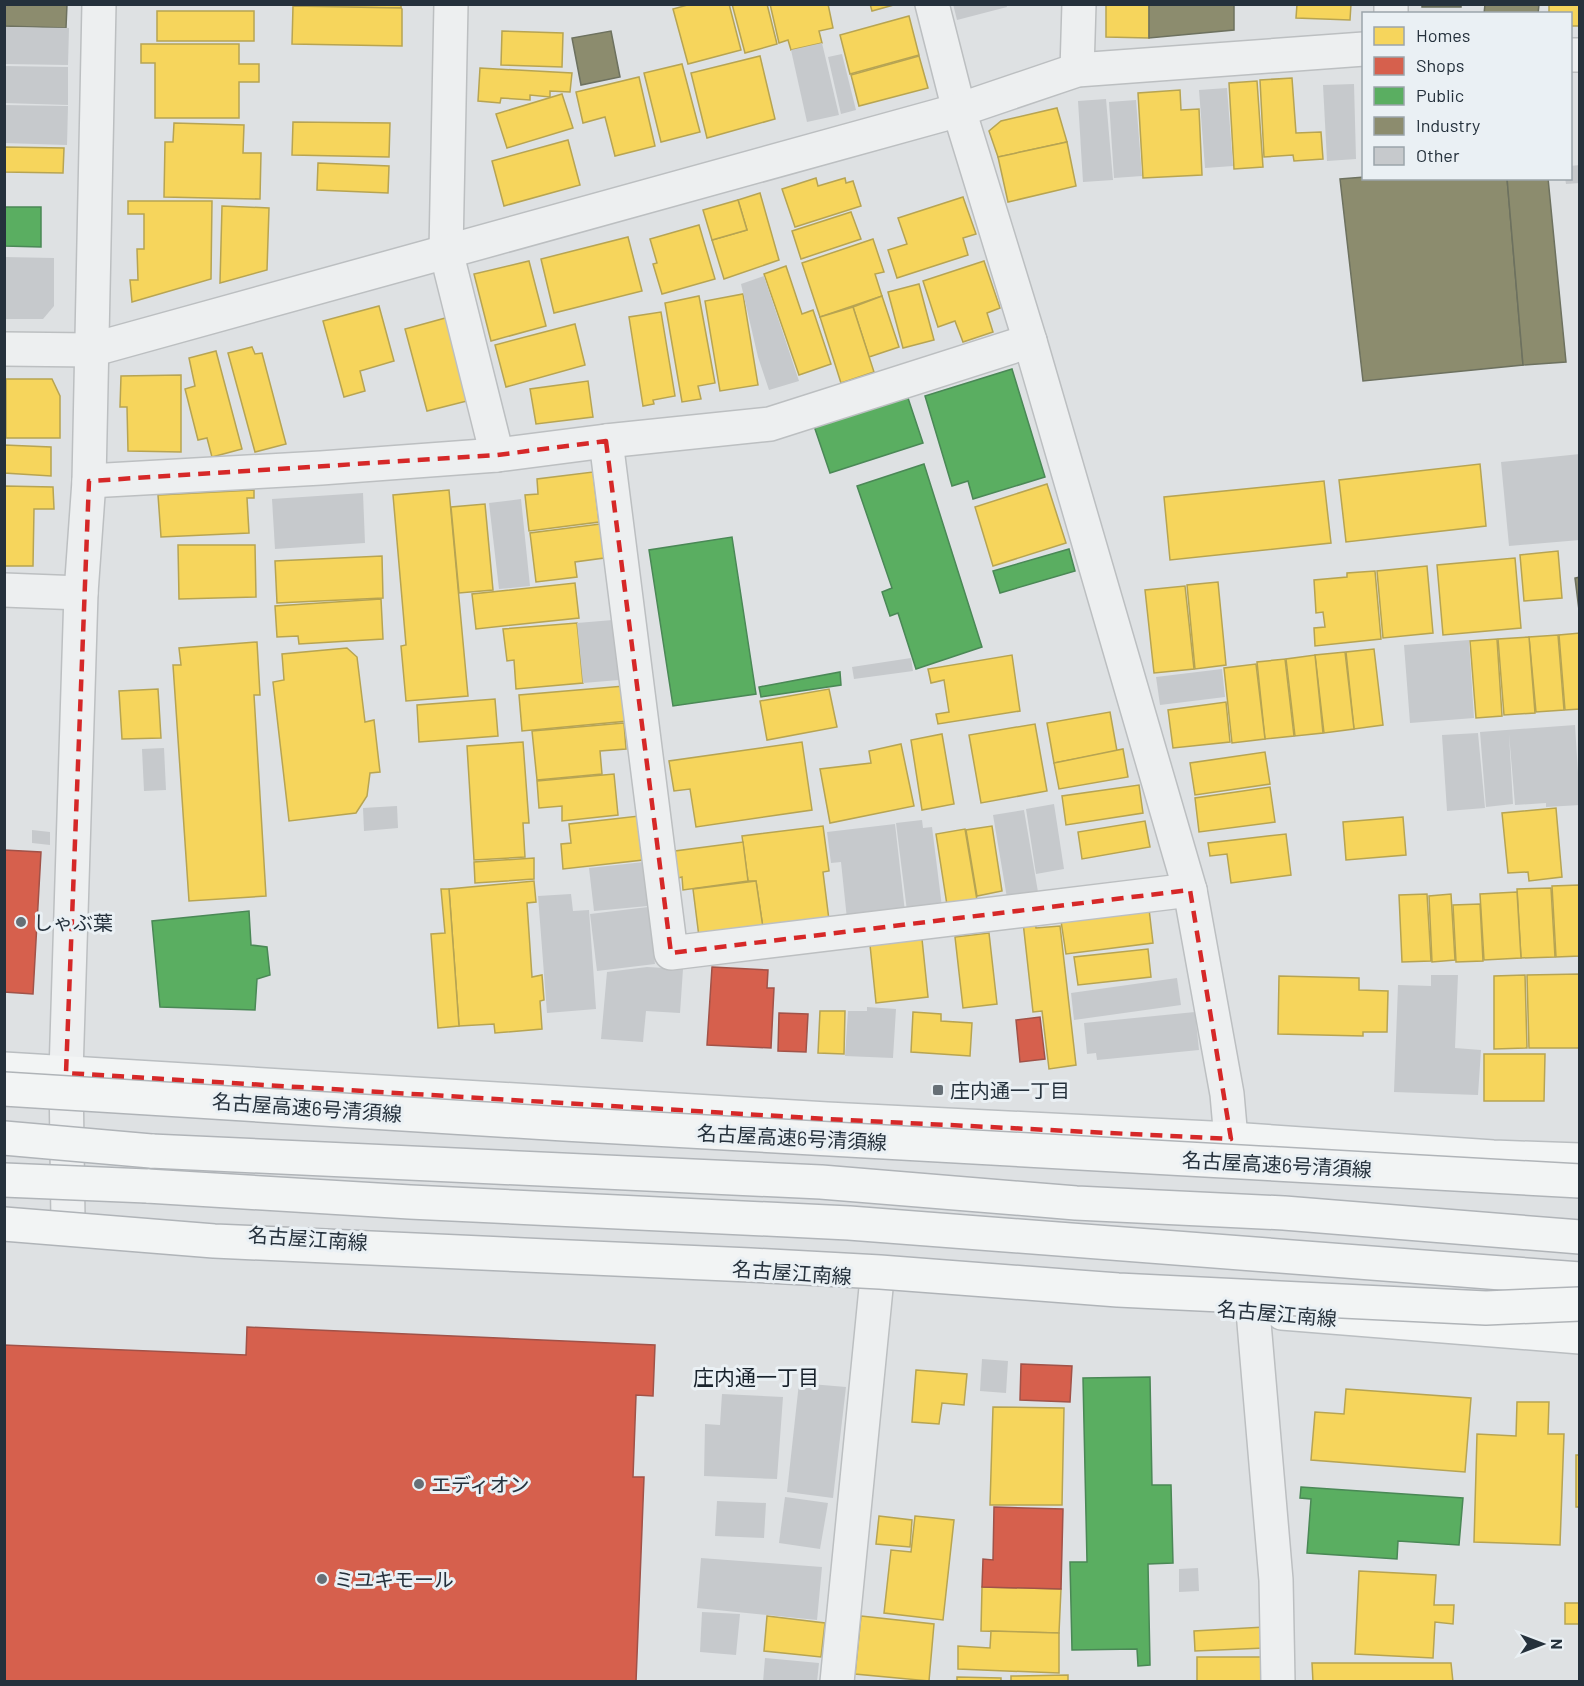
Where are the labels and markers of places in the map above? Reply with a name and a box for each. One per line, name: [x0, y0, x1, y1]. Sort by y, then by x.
place label: しゃぶ葉: [33, 910, 113, 934]
marker: しゃぶ葉: [14, 915, 28, 929]
place label: 庄内通一丁目: [950, 1078, 1070, 1102]
marker: 庄内通一丁目: [931, 1083, 945, 1097]
place label: エディオン: [431, 1472, 530, 1496]
marker: エディオン: [412, 1477, 426, 1491]
place label: ミユキモール: [334, 1567, 454, 1591]
marker: ミユキモール: [315, 1572, 329, 1586]

